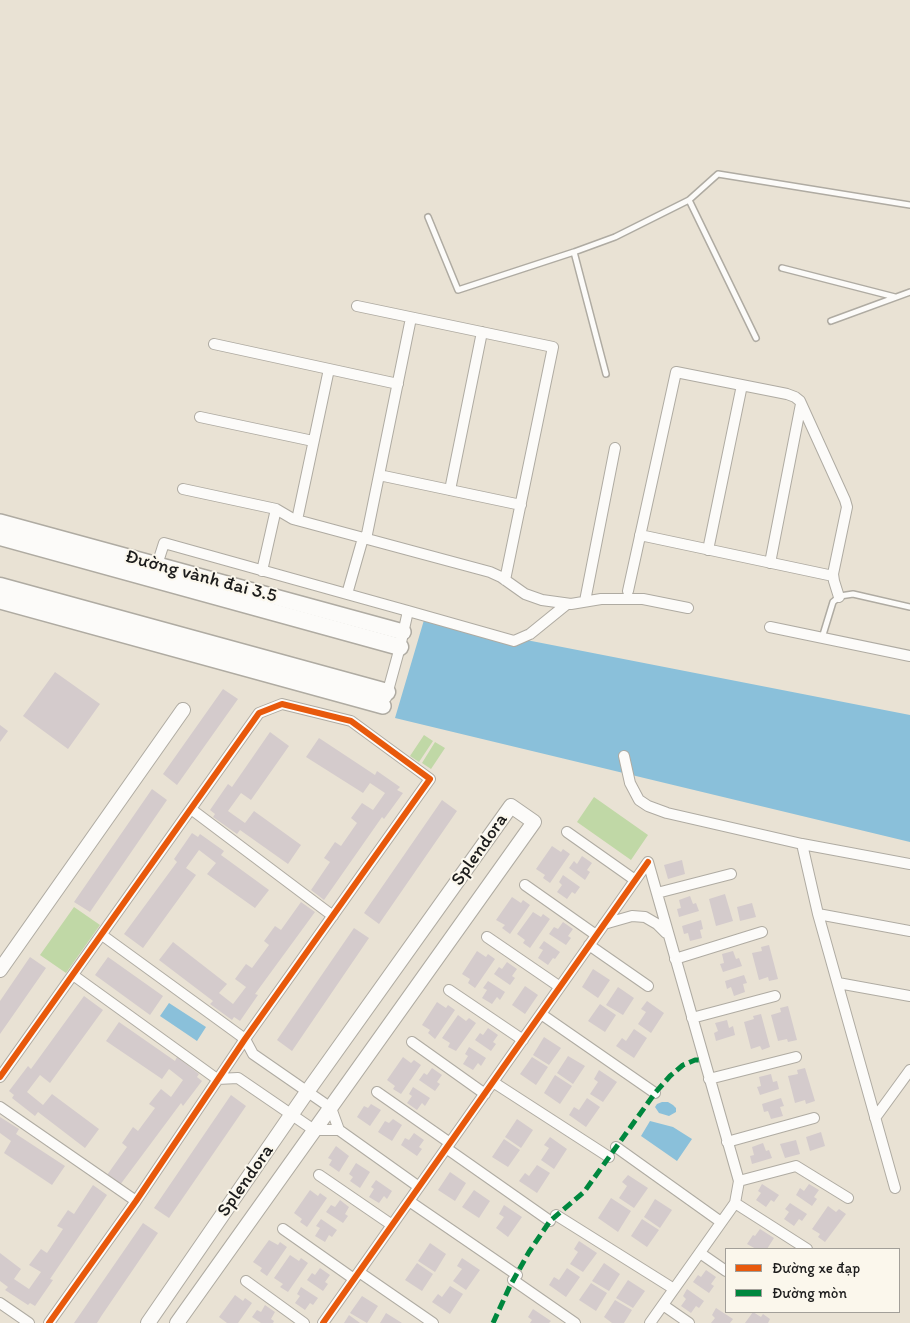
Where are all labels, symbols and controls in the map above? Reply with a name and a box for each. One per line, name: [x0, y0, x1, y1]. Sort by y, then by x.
street label: Đường vành đai 3.5: [123, 546, 279, 608]
street label: Splendora: [447, 809, 513, 891]
street label: Splendora: [213, 1140, 279, 1222]
legend: [725, 1248, 900, 1313]
text: Đường xe đạp: [772, 1259, 860, 1277]
text: Đường mòn: [772, 1284, 847, 1302]

